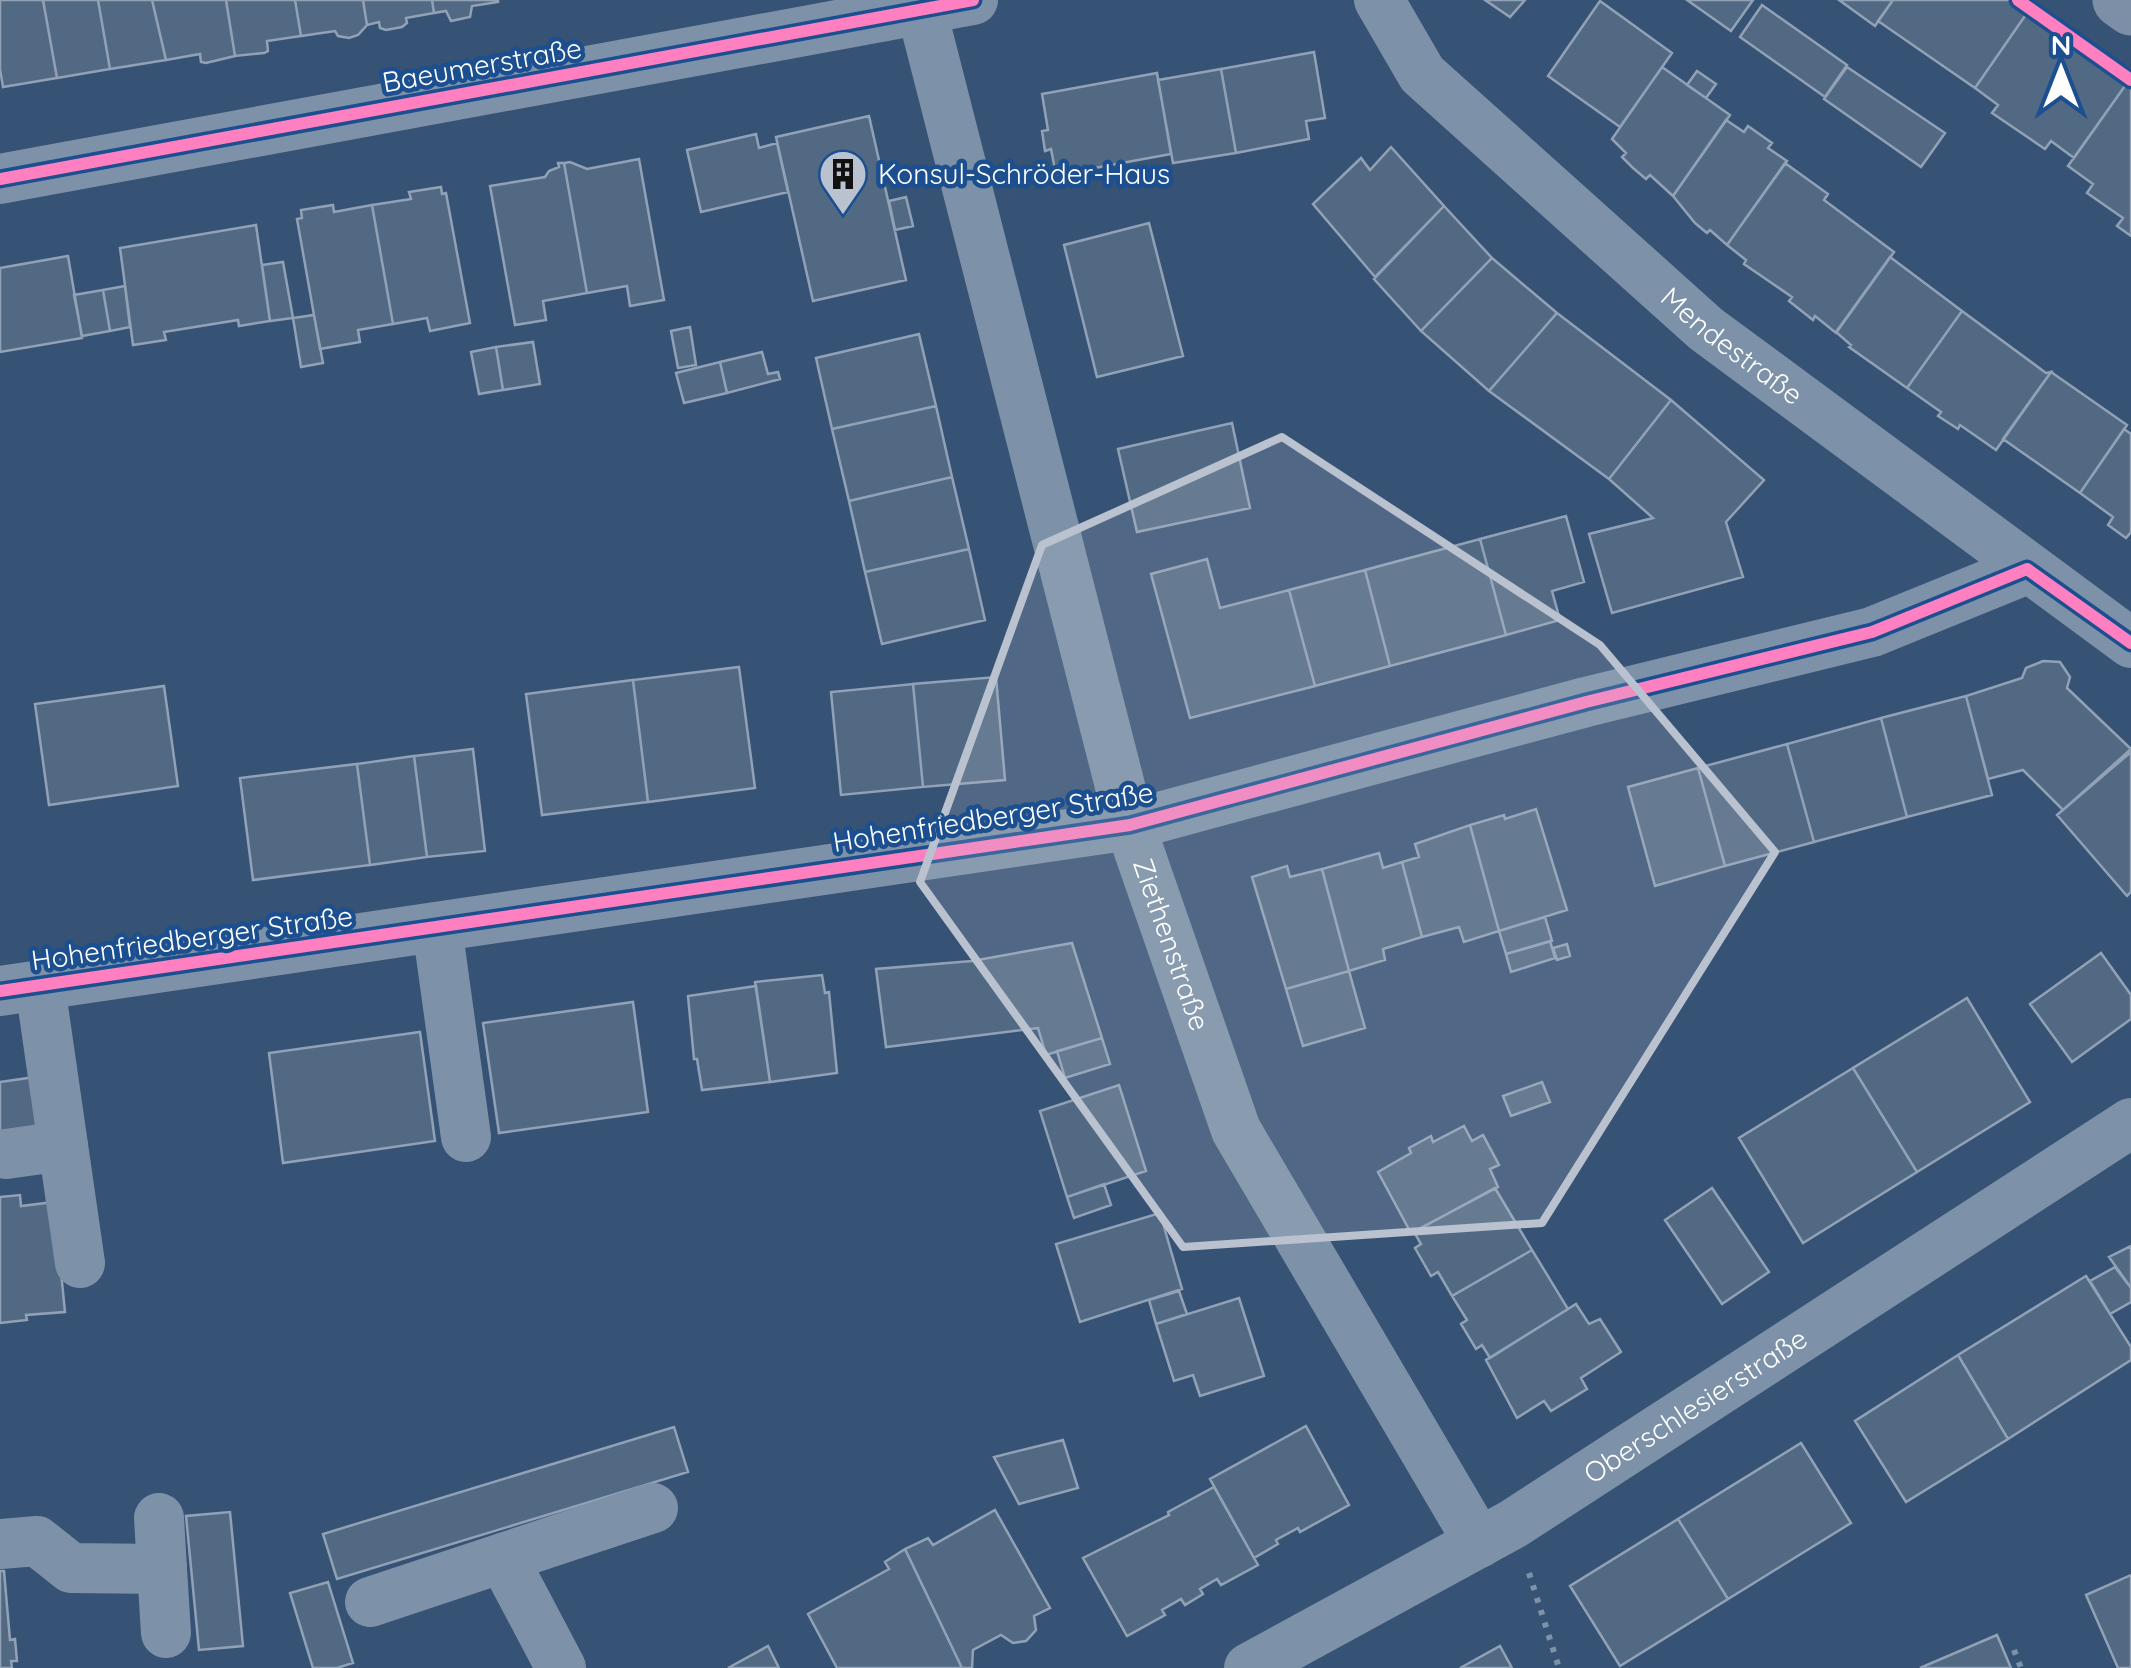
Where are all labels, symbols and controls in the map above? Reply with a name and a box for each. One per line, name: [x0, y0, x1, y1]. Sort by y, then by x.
north arrow: [2011, 20, 2111, 120]
text: N: [2051, 27, 2071, 62]
street label: Baeumerstraße: [379, 30, 584, 99]
building icon: Konsul-Schröder-Haus: [817, 148, 869, 216]
place label: Konsul-Schröder-Haus: [878, 156, 1170, 191]
street label: Mendestraße: [1654, 279, 1810, 412]
street label: Hohenfriedberger Straße: [830, 774, 1156, 859]
street label: Ziethenstraße: [1126, 853, 1218, 1035]
street label: Hohenfriedberger Straße: [29, 898, 355, 977]
street label: Oberschlesierstraße: [1577, 1320, 1813, 1491]

